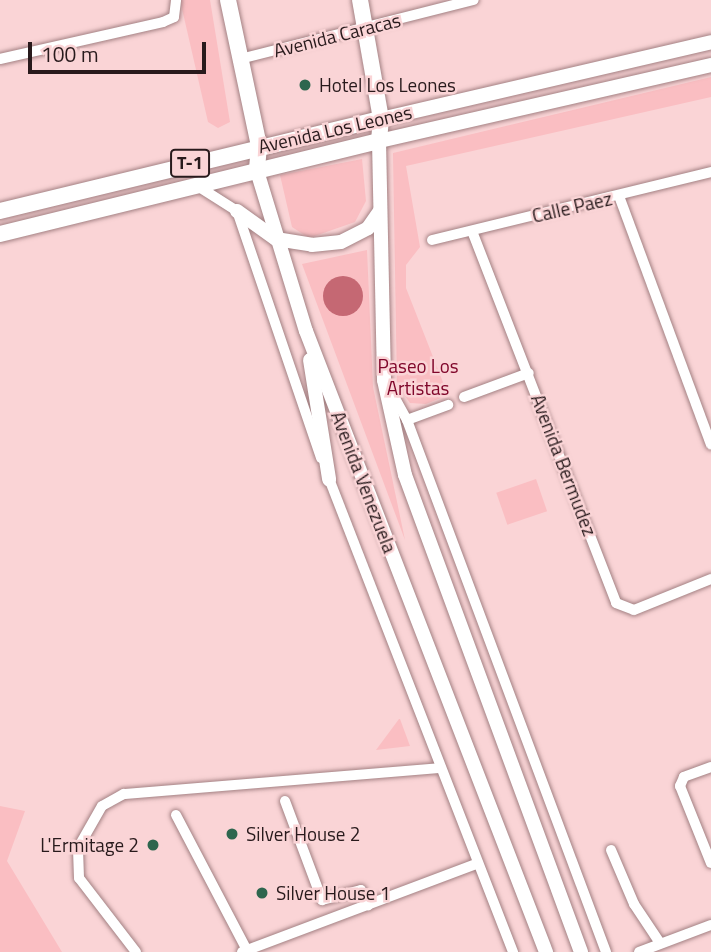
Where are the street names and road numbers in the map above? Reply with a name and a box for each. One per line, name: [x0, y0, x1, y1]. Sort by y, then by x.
street label: Avenida Caracas: [271, 8, 403, 62]
street label: Avenida Los Leones: [256, 100, 414, 158]
road number: T-1: [169, 148, 211, 178]
street label: Calle Paez: [530, 187, 614, 227]
street label: Avenida Bermudez: [527, 391, 601, 539]
street label: Avenida Venezuela: [327, 408, 401, 556]

